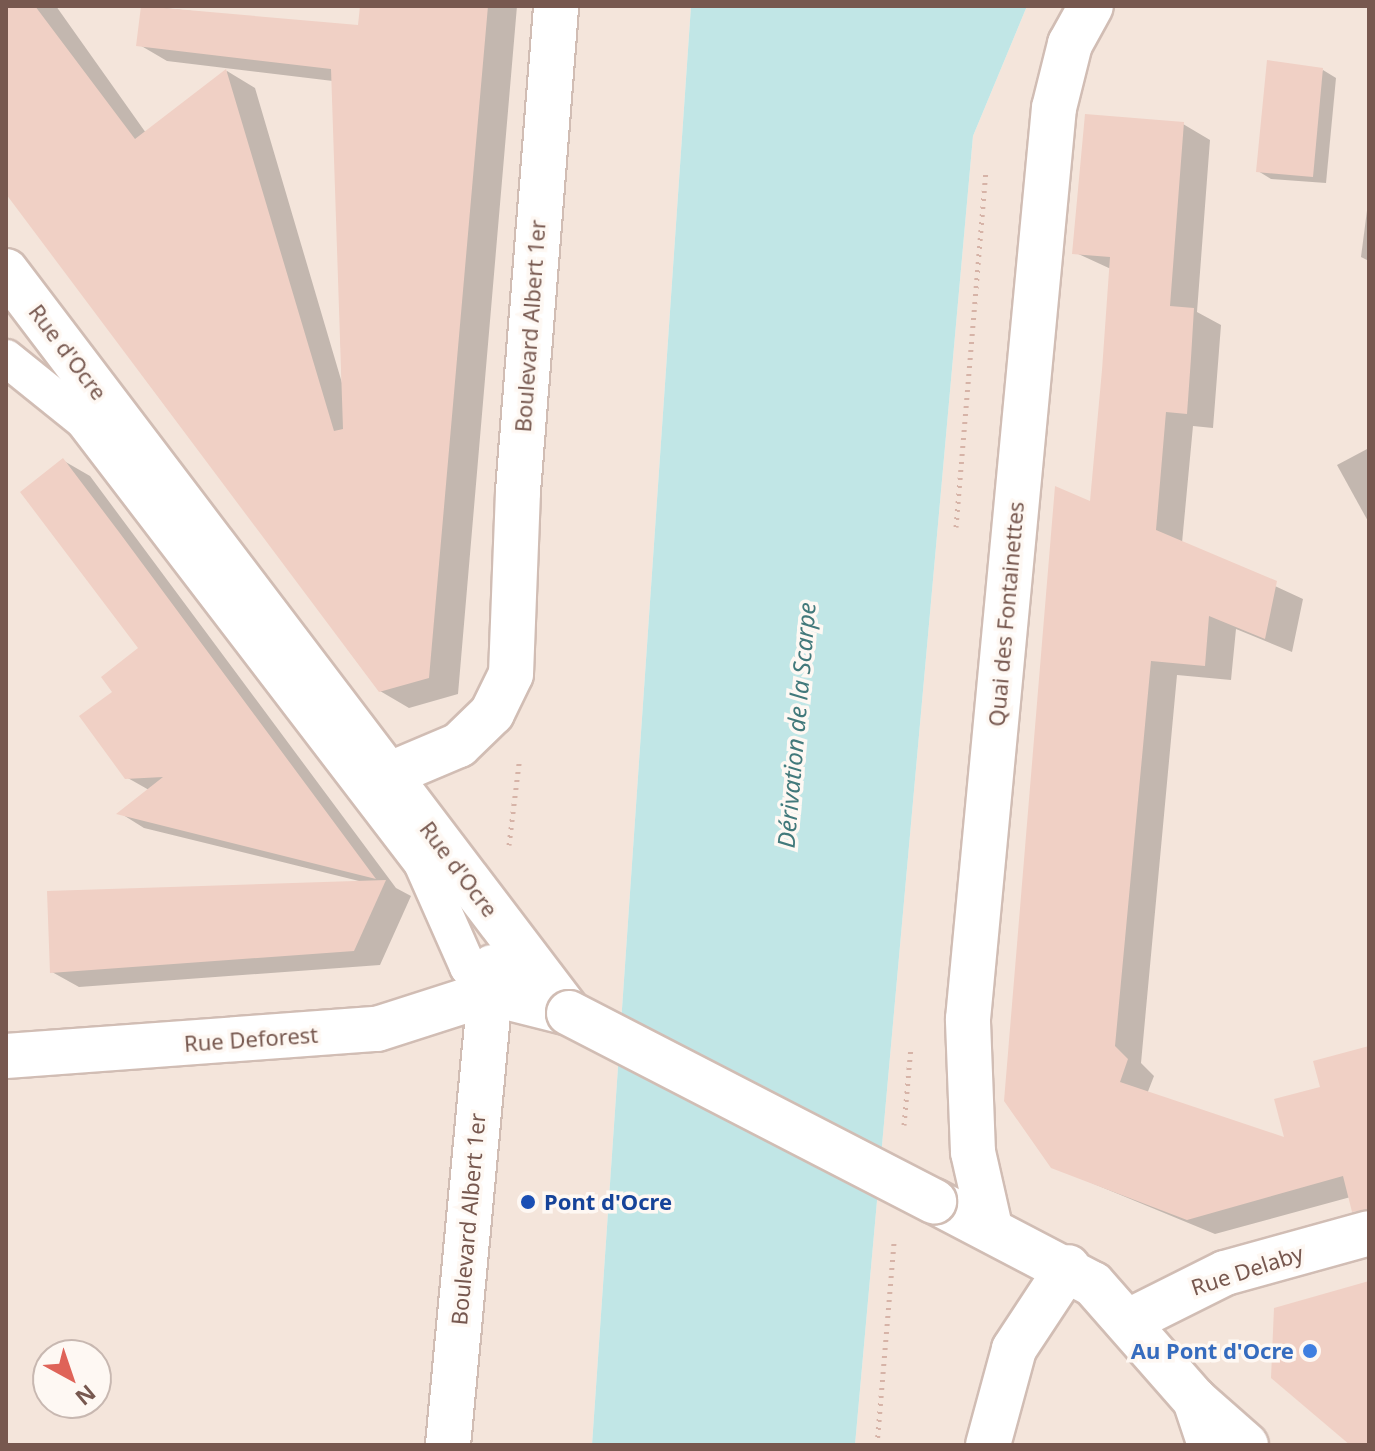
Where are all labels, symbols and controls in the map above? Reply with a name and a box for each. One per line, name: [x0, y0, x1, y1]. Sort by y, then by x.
street label: Boulevard Albert 1er: [509, 219, 551, 433]
street label: Rue d'Ocre: [24, 299, 112, 405]
street label: Quai des Fontainettes: [983, 500, 1029, 728]
water label: Dérivation de la Scarpe: [771, 601, 821, 849]
street label: Rue d'Ocre: [415, 816, 503, 922]
street label: Rue Deforest: [183, 1021, 319, 1057]
street label: Boulevard Albert 1er: [446, 1112, 490, 1326]
place label: Pont d'Ocre: [544, 1189, 672, 1215]
marker: Pont d'Ocre: [519, 1193, 537, 1211]
street label: Rue Delaby: [1188, 1239, 1306, 1301]
place label: Au Pont d'Ocre: [1131, 1338, 1294, 1364]
north arrow: [32, 1339, 112, 1419]
marker: Au Pont d'Ocre: [1301, 1342, 1319, 1360]
text: N: [70, 1379, 103, 1413]

